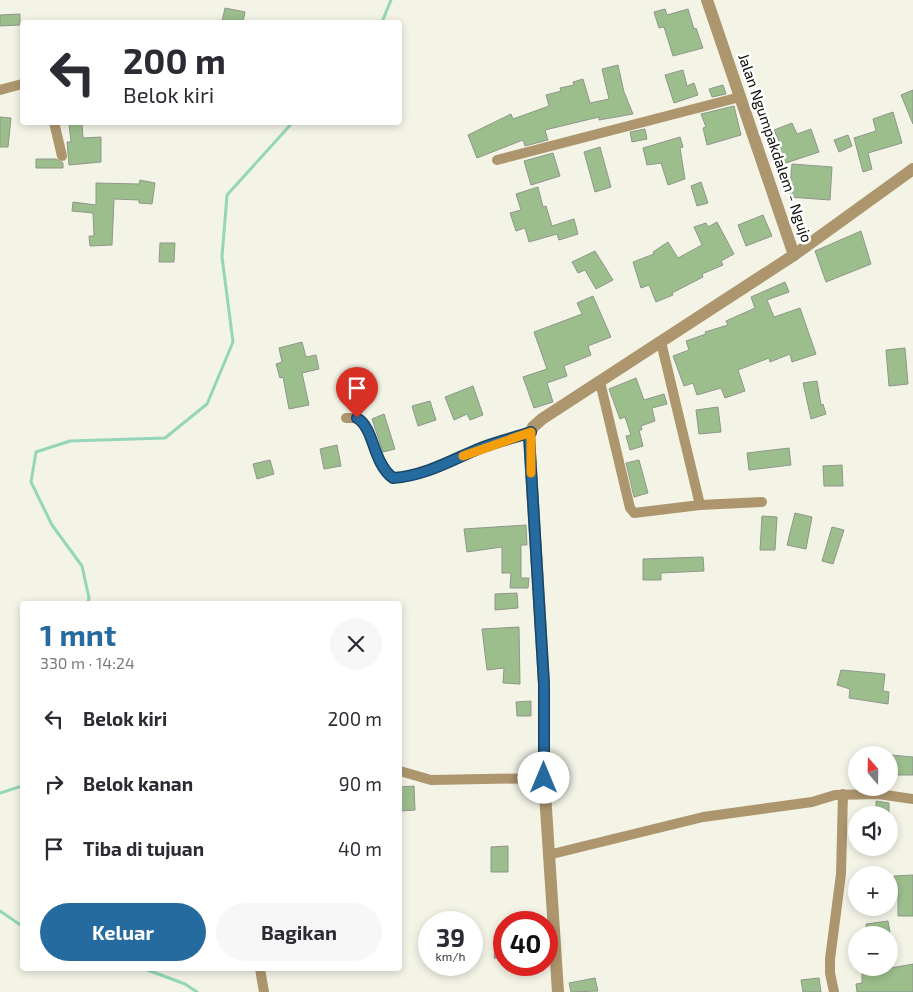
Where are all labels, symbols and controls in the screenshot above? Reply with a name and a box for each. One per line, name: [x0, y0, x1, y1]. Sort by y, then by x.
text: 200 m: [123, 39, 226, 81]
icon: left: [40, 40, 105, 105]
street label: Jalan Ngumpakdalem - Ngujo: [734, 51, 817, 245]
text: Belok kiri: [123, 81, 214, 107]
pin: [336, 367, 378, 418]
icon: arrive: [343, 374, 371, 402]
text: 1 mnt: [40, 616, 116, 652]
button: close: [330, 618, 382, 670]
text: 330 m · 14:24: [40, 653, 135, 672]
icon: left: [40, 705, 68, 733]
text: Belok kiri: [83, 707, 167, 730]
text: 200 m: [328, 707, 382, 730]
north arrow: [848, 746, 898, 796]
map controls: [848, 746, 898, 976]
position arrow: [517, 751, 569, 803]
icon: right: [40, 770, 68, 798]
text: Belok kanan: [83, 772, 193, 795]
text: 90 m: [339, 772, 382, 795]
button: sound: [848, 806, 898, 856]
icon: arrive: [40, 835, 68, 863]
text: Tiba di tujuan: [83, 837, 204, 860]
text: 40 m: [338, 837, 382, 860]
button: +: [848, 866, 898, 916]
button: Keluar: [40, 903, 206, 961]
button: Bagikan: [216, 903, 382, 961]
speed limit sign: 40: [493, 911, 558, 976]
text: 39: [436, 922, 465, 952]
button: −: [848, 926, 898, 976]
text: km/h: [436, 949, 465, 963]

